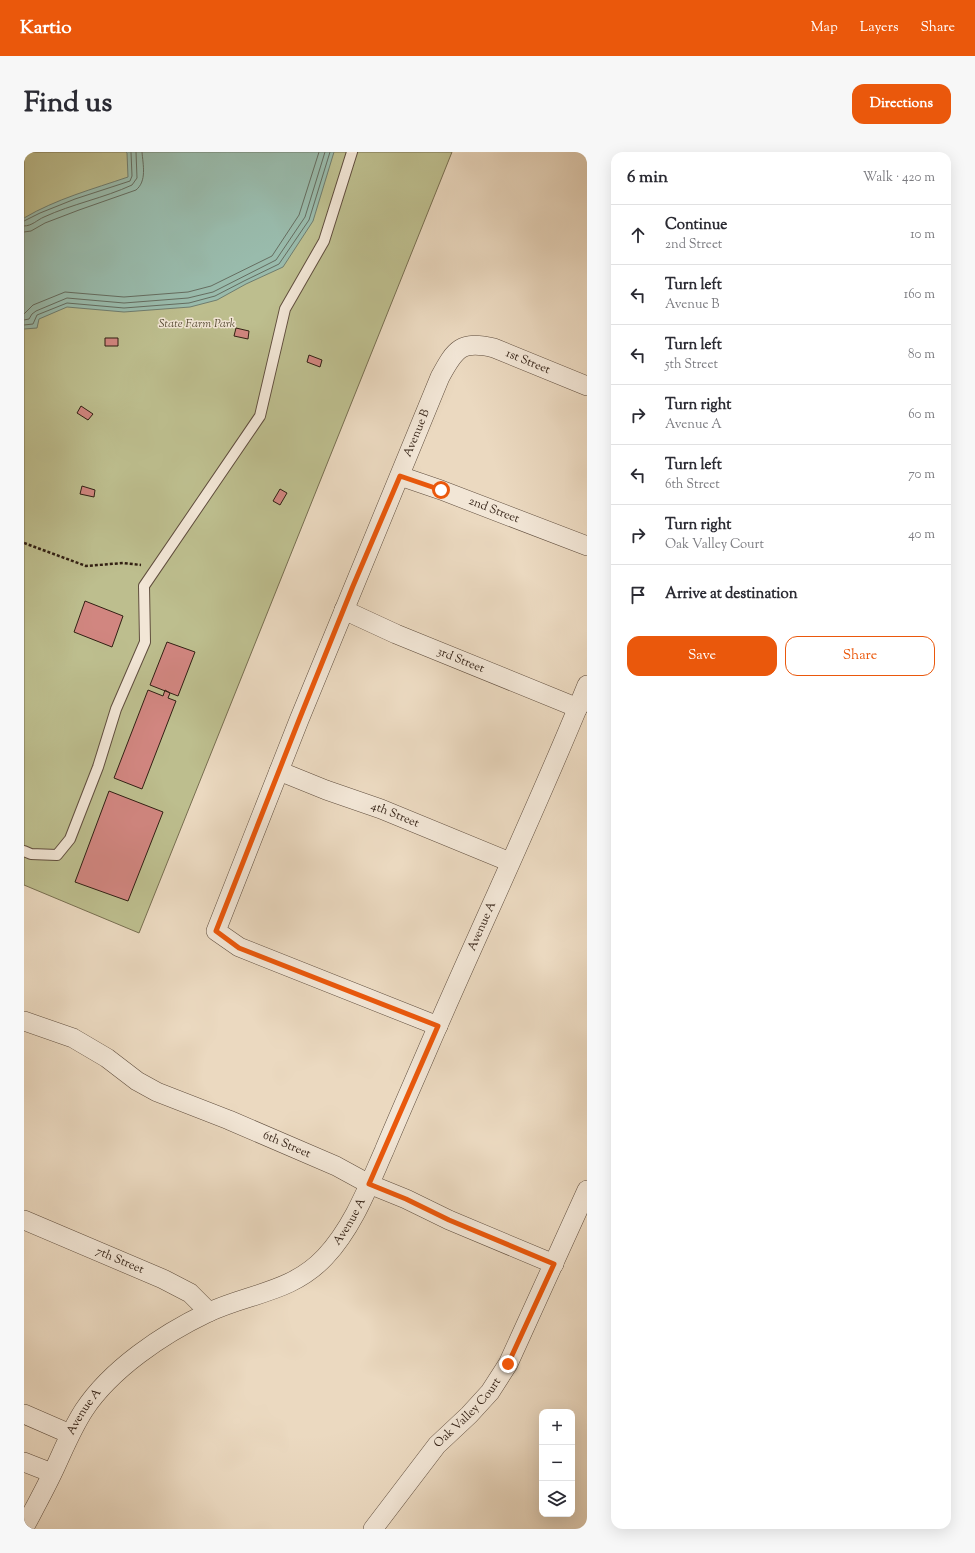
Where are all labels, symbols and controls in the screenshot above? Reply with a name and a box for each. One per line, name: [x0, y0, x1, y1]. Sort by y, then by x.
text: Kartio: [20, 15, 72, 42]
text: Map: [811, 18, 838, 38]
text: Layers: [860, 18, 898, 38]
text: Share: [920, 18, 955, 38]
text: Find us: [24, 84, 112, 124]
button: Directions: [852, 84, 951, 124]
text: 6 min: [627, 166, 668, 190]
text: Walk · 420 m: [863, 169, 935, 187]
text: Continue: [665, 215, 727, 236]
icon: ahead: [627, 224, 649, 246]
text: 10 m: [910, 226, 935, 244]
text: 2nd Street: [665, 236, 722, 254]
text: Turn left: [665, 275, 722, 296]
icon: left: [627, 284, 649, 306]
text: 160 m: [904, 286, 935, 304]
text: Avenue B: [665, 296, 719, 314]
park label: State Farm Park: [159, 315, 236, 333]
text: Turn left: [665, 335, 722, 356]
icon: left: [627, 344, 649, 366]
street label: 1st Street: [503, 345, 553, 379]
text: 80 m: [908, 346, 935, 364]
text: 5th Street: [665, 356, 718, 374]
text: Turn right: [665, 395, 731, 416]
icon: right: [627, 404, 649, 426]
street label: Avenue B: [399, 406, 435, 460]
text: 60 m: [908, 406, 935, 424]
text: Avenue A: [665, 416, 722, 434]
text: Turn left: [665, 455, 722, 476]
icon: left: [627, 464, 649, 486]
text: 70 m: [908, 466, 935, 484]
text: 6th Street: [665, 476, 720, 494]
route start: [432, 481, 450, 499]
street label: 2nd Street: [466, 492, 522, 528]
text: Turn right: [665, 515, 731, 536]
icon: right: [627, 524, 649, 546]
text: 40 m: [908, 526, 935, 544]
text: Oak Valley Court: [665, 536, 764, 554]
icon: arrive: [627, 584, 649, 606]
text: Arrive at destination: [665, 584, 798, 605]
button: Save: [627, 636, 777, 676]
button: Share: [785, 636, 935, 676]
street label: 3rd Street: [434, 643, 487, 678]
street label: 4th Street: [368, 797, 422, 833]
street label: Avenue A: [463, 898, 501, 954]
street label: 6th Street: [260, 1127, 314, 1163]
street label: Avenue A: [329, 1195, 371, 1249]
street label: 7th Street: [93, 1242, 147, 1279]
route end: [499, 1355, 517, 1373]
street label: Oak Valley Court: [430, 1374, 506, 1452]
street label: Avenue A: [62, 1384, 106, 1438]
map controls: [539, 1409, 575, 1517]
button: +: [539, 1409, 575, 1445]
button: −: [539, 1445, 575, 1481]
button: layers: [539, 1481, 575, 1517]

